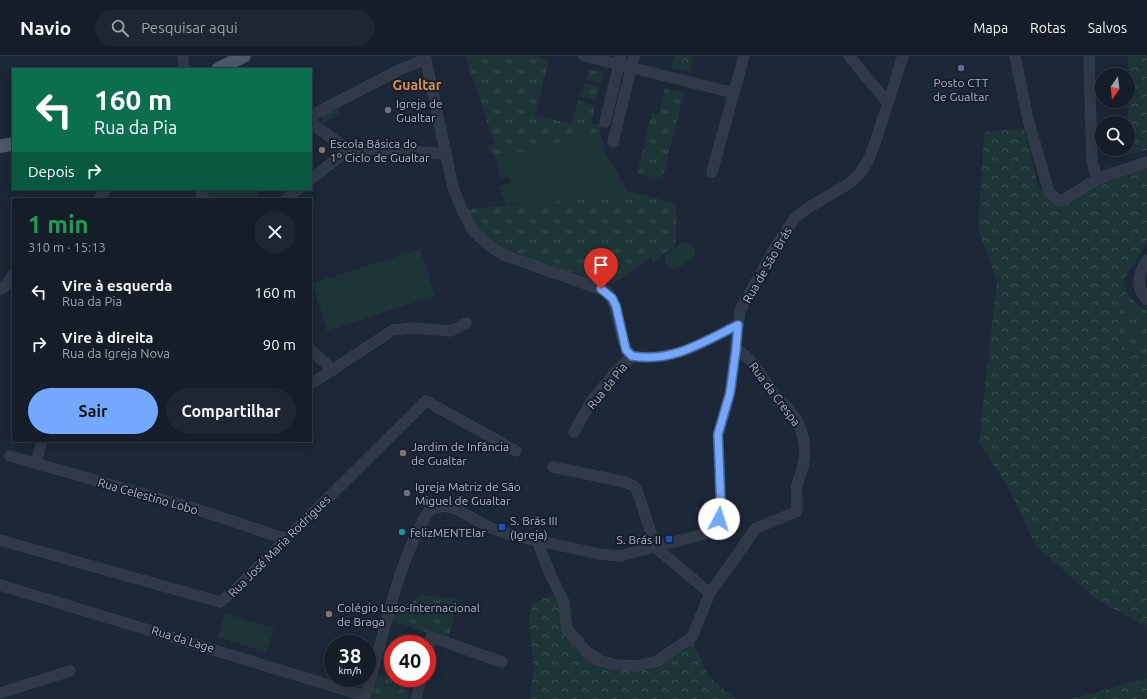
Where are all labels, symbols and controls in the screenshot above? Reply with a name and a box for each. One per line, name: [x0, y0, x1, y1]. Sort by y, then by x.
search box: [95, 10, 375, 46]
text: Navio: [20, 17, 71, 39]
icon: search: [109, 17, 131, 39]
text: Pesquisar aqui: [141, 19, 238, 36]
text: Mapa: [973, 20, 1008, 36]
text: Rotas: [1030, 20, 1066, 36]
text: Salvos: [1088, 20, 1127, 36]
marker: Posto CTT de Gualtar: [956, 63, 966, 73]
north arrow: [1095, 68, 1135, 108]
map controls: [1095, 68, 1135, 156]
place label: Posto CTT de Gualtar: [933, 76, 989, 103]
district label: Gualtar: [393, 77, 442, 93]
icon: left: [28, 84, 80, 136]
text: 160 m: [94, 84, 172, 115]
place label: Igreja de Gualtar: [396, 97, 443, 124]
marker: Igreja de Gualtar: [383, 105, 393, 115]
button: search: [1095, 116, 1135, 156]
text: Rua da Pia: [94, 117, 177, 137]
place label: Escola Básica do 1º Ciclo de Gualtar: [330, 137, 430, 164]
marker: Escola Básica do 1º Ciclo de Gualtar: [317, 145, 327, 155]
icon: right: [83, 160, 105, 182]
text: Depois: [28, 163, 75, 180]
text: 1 min: [28, 211, 89, 238]
button: close: [254, 211, 296, 253]
street label: Rua de São Brás: [740, 225, 794, 305]
text: 310 m · 15:13: [28, 240, 106, 254]
pin: [584, 248, 618, 289]
icon: arrive: [590, 254, 612, 276]
text: Vire à esquerda: [62, 277, 172, 294]
icon: left: [28, 281, 50, 303]
text: 160 m: [254, 284, 296, 301]
text: Rua da Pia: [62, 294, 122, 308]
text: Vire à direita: [62, 329, 154, 346]
icon: right: [28, 333, 50, 355]
text: 90 m: [263, 336, 296, 353]
text: Rua da Igreja Nova: [62, 346, 170, 360]
street label: Rua da Pia: [584, 360, 630, 412]
street label: Rua da Crespa: [747, 360, 803, 428]
button: Sair: [28, 388, 158, 434]
button: Compartilhar: [166, 388, 296, 434]
place label: Jardim de Infância de Gualtar: [411, 440, 509, 467]
marker: Jardim de Infância de Gualtar: [398, 448, 408, 458]
street label: Rua Celestino Lobo: [96, 475, 200, 517]
place label: Igreja Matriz de São Miguel de Gualtar: [415, 480, 521, 507]
marker: Igreja Matriz de São Miguel de Gualtar: [402, 488, 412, 498]
street label: Rua José Maria Rodrigues: [226, 493, 332, 599]
position arrow: [698, 498, 740, 540]
place label: S. Brás III (Igreja): [510, 514, 558, 542]
marker: S. Brás III (Igreja): [497, 522, 507, 532]
place label: felizMENTElar: [410, 526, 486, 539]
marker: felizMENTElar: [397, 527, 407, 537]
place label: S. Brás II: [616, 533, 661, 546]
marker: S. Brás II: [664, 534, 674, 544]
place label: Colégio Luso-Internacional de Braga: [337, 601, 480, 628]
marker: Colégio Luso-Internacional de Braga: [324, 609, 334, 619]
street label: Rua da Lage: [150, 623, 216, 655]
speed limit sign: 40: [384, 635, 436, 687]
text: 38: [339, 644, 361, 667]
text: km/h: [338, 665, 362, 676]

